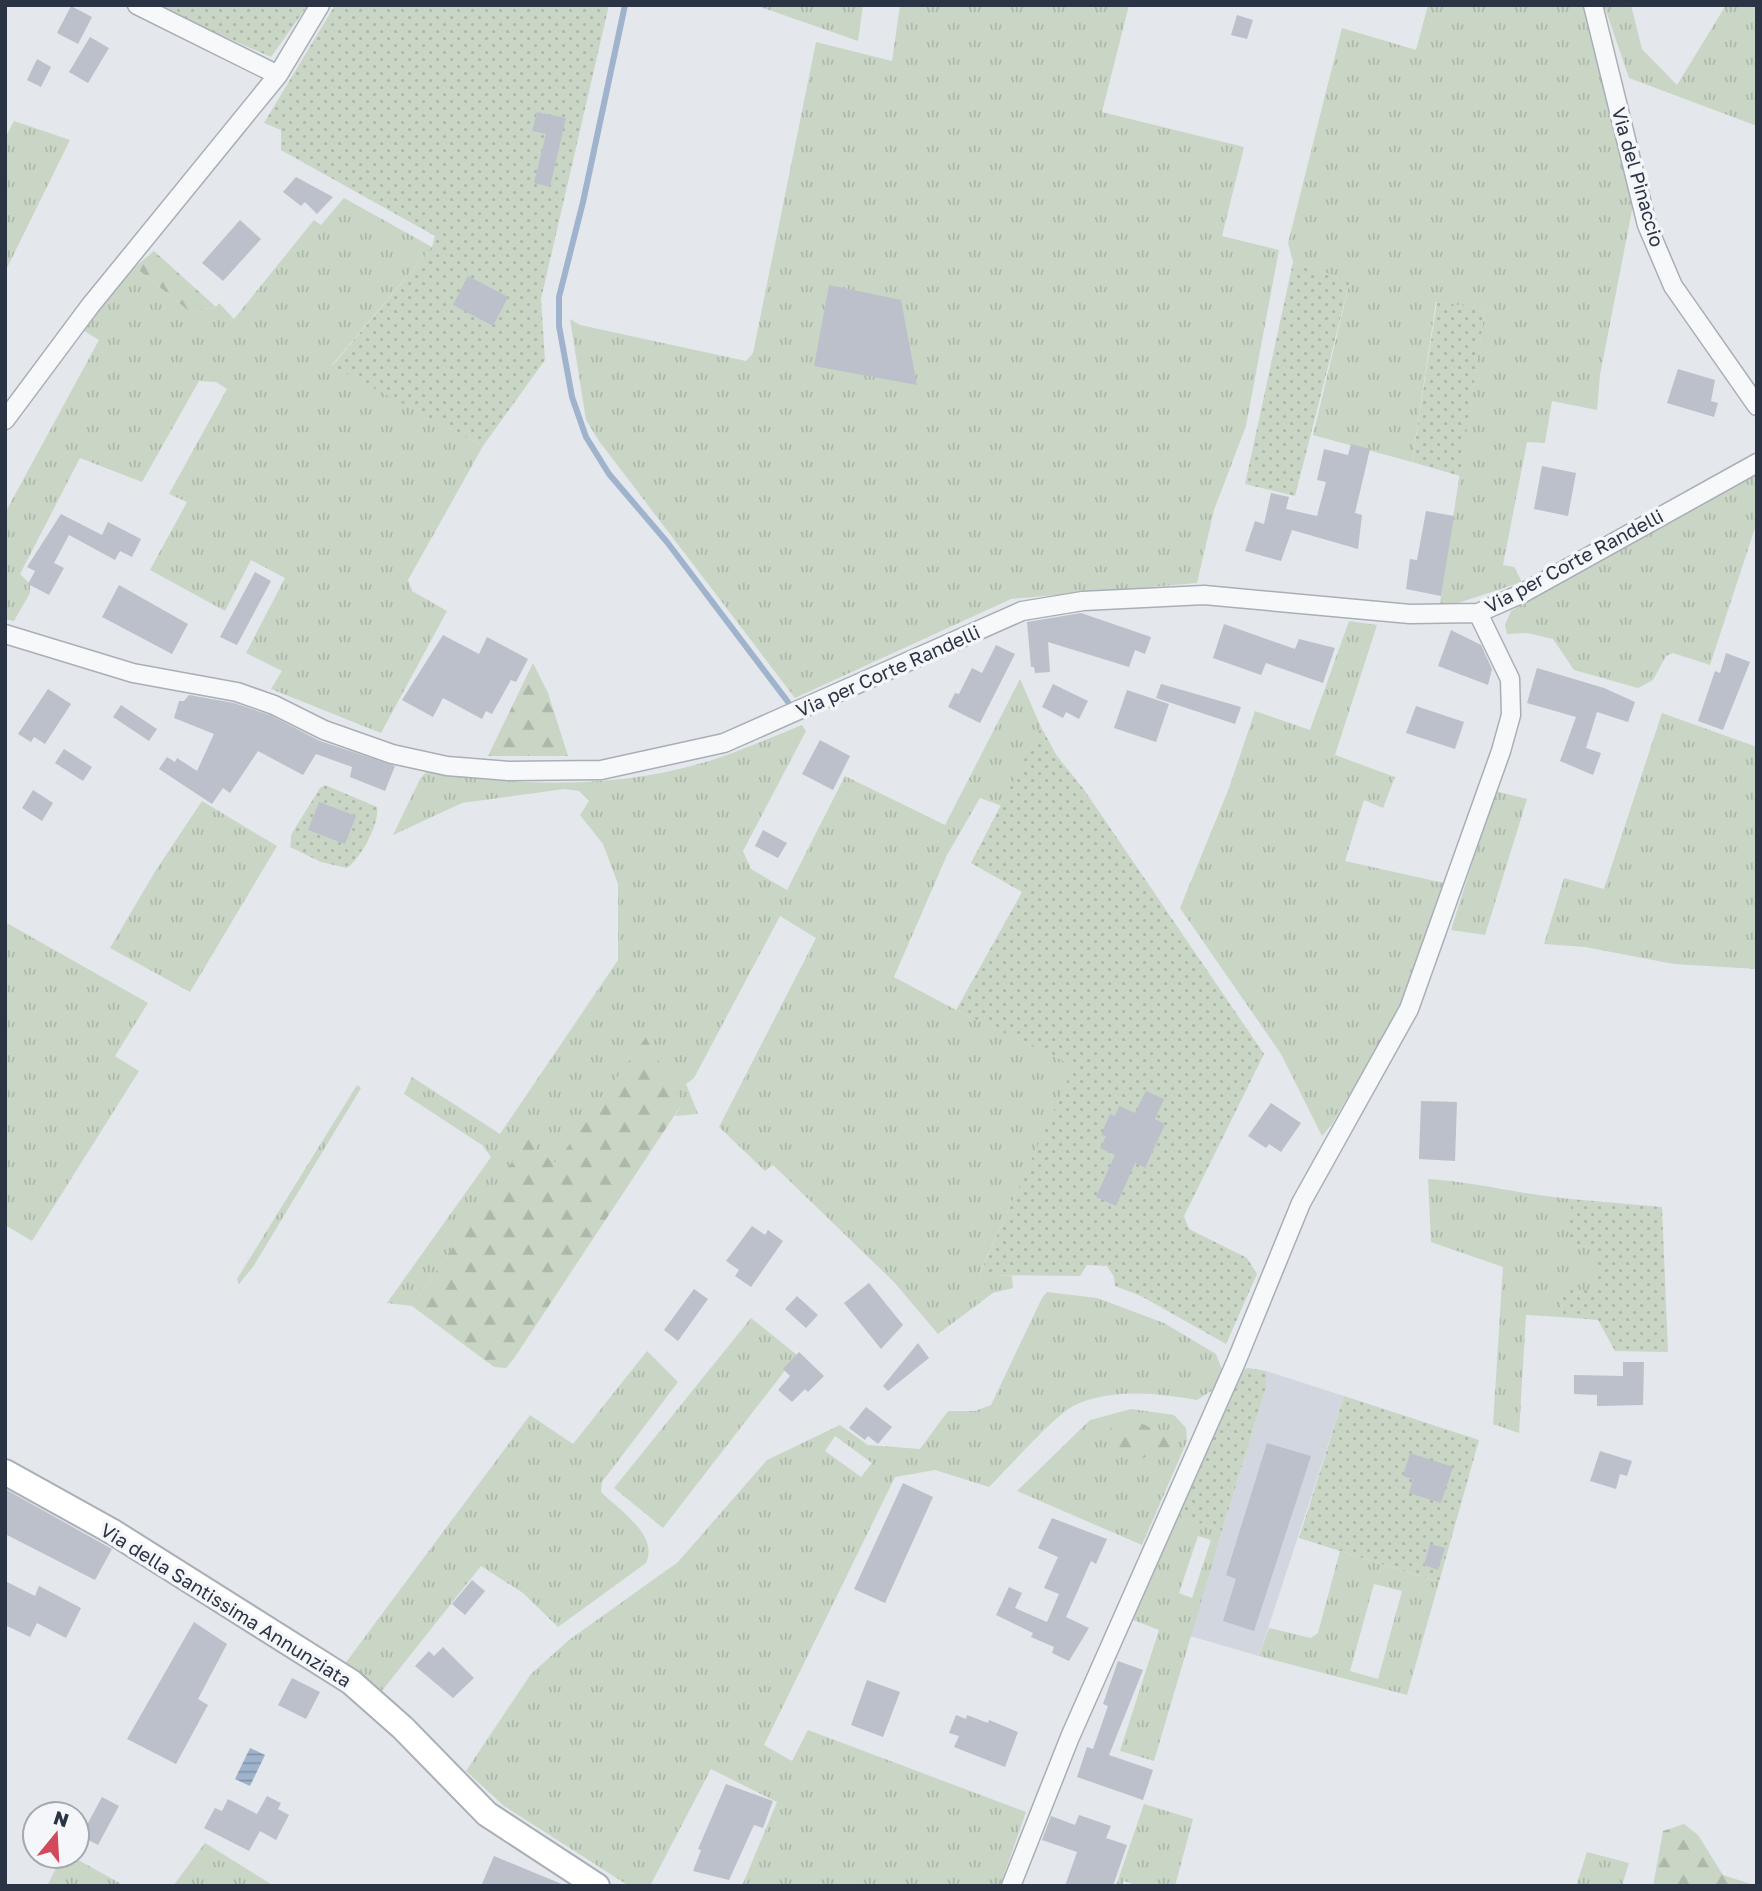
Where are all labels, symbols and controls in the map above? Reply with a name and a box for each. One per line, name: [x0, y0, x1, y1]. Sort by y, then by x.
street label: Via del Pinaccio: [1608, 104, 1669, 249]
street label: Via per Corte Randelli: [1481, 504, 1667, 617]
street label: Via per Corte Randelli: [792, 620, 983, 721]
street label: Via della Santissima Annunziata: [97, 1518, 356, 1691]
north arrow: [21, 1800, 91, 1870]
text: N: [51, 1805, 72, 1832]

